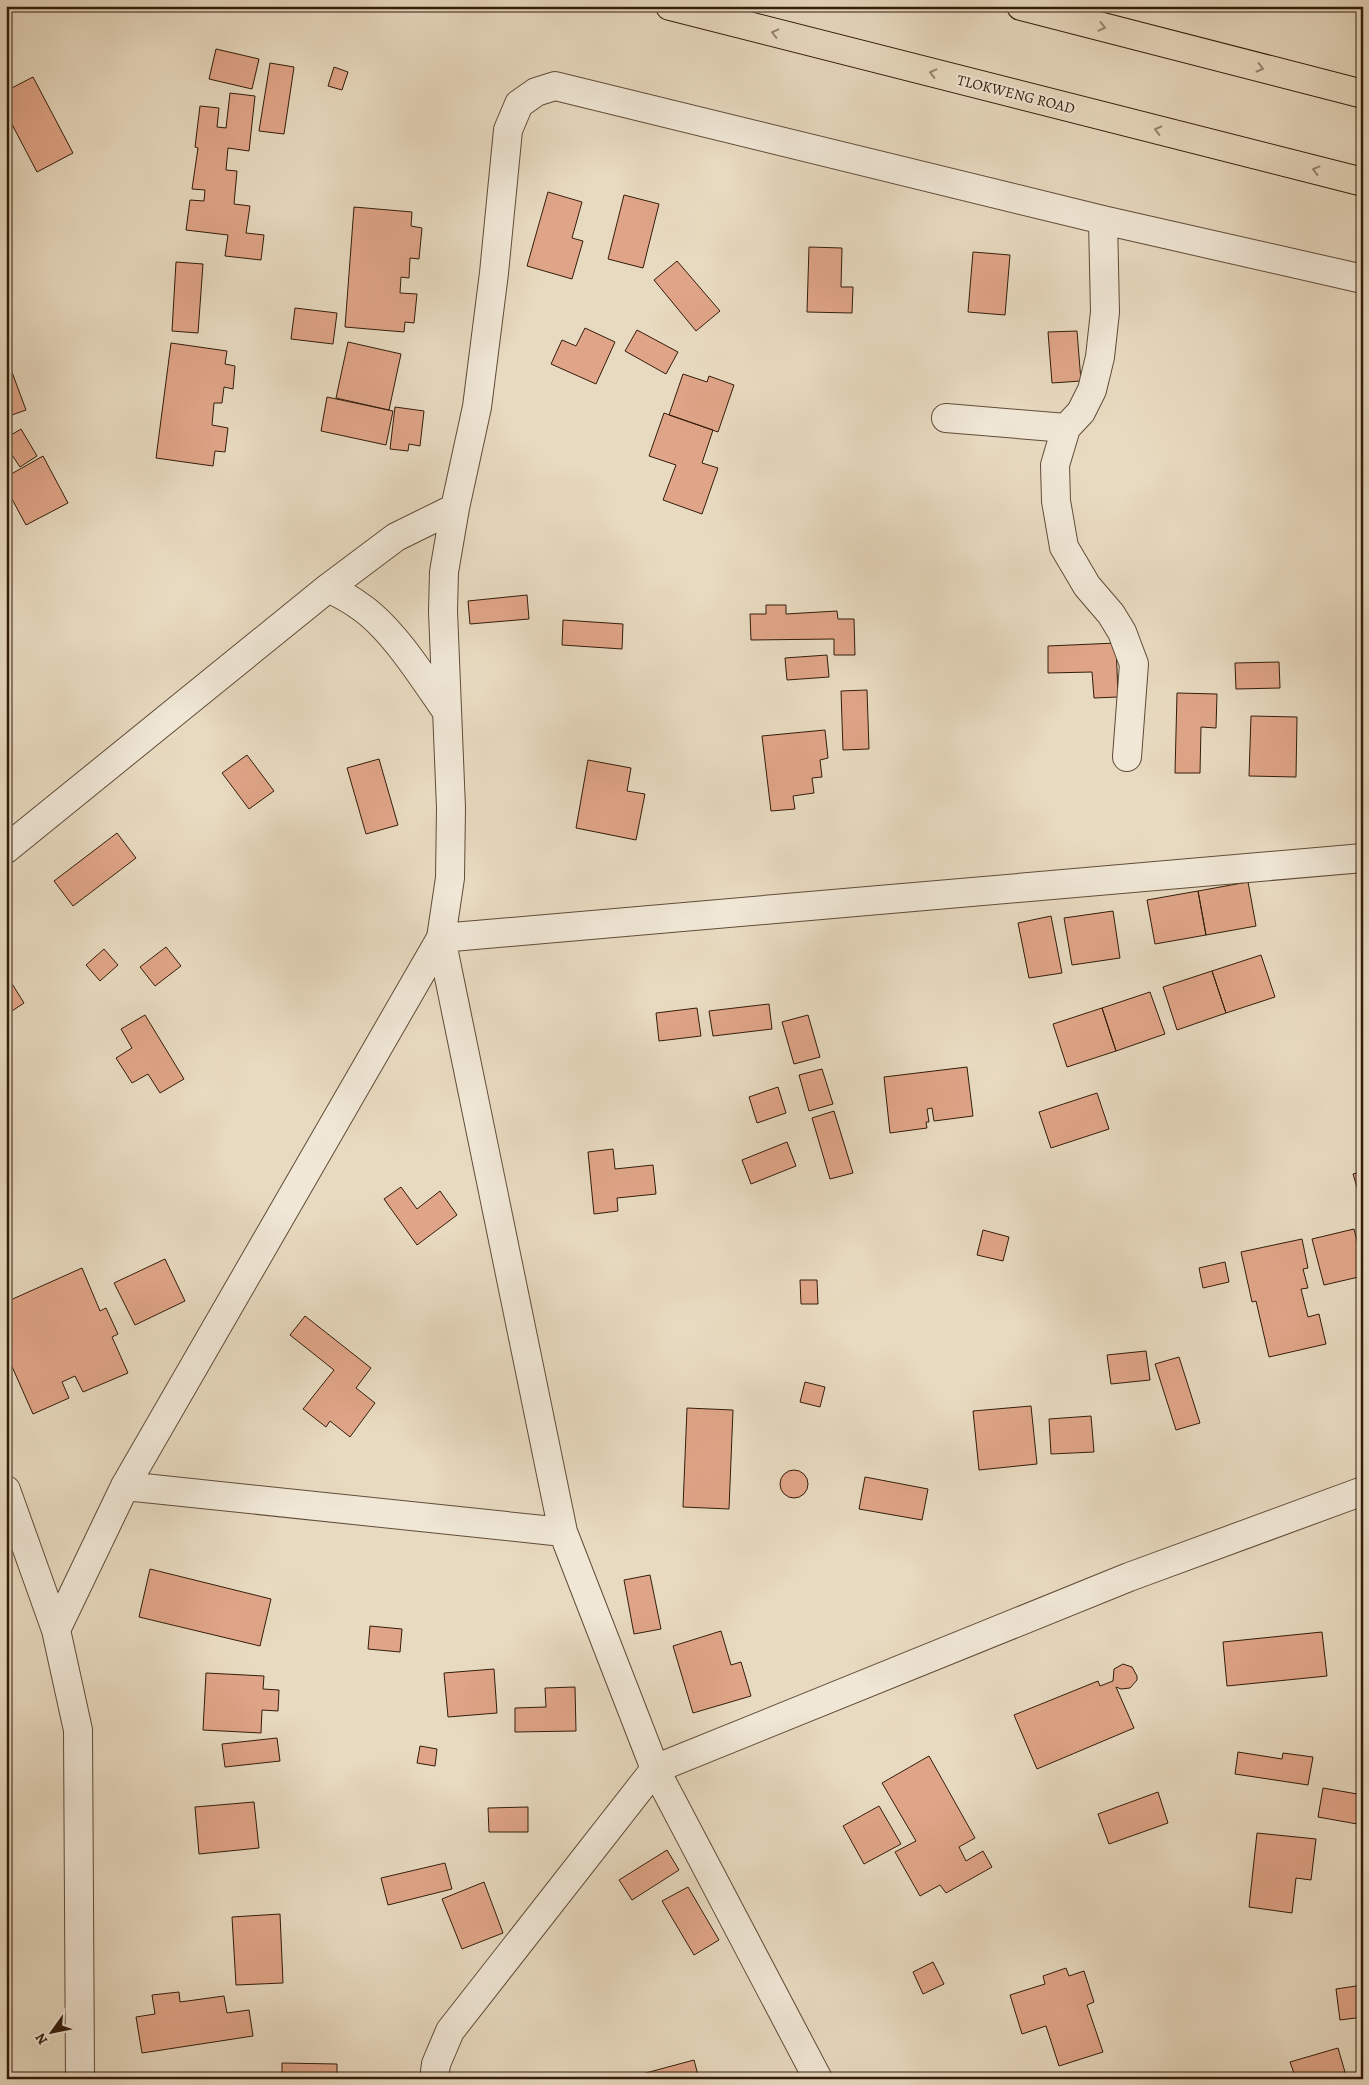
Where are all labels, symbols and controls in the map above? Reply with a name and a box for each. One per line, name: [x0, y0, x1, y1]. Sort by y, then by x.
one-way arrow: [1098, 21, 1107, 32]
one-way arrow: [771, 28, 780, 39]
one-way arrow: [1255, 62, 1263, 72]
one-way arrow: [928, 68, 937, 79]
street label: TLOKWENG ROAD: [955, 70, 1077, 118]
one-way arrow: [1154, 125, 1163, 136]
one-way arrow: [1311, 165, 1320, 176]
north arrow: [28, 2008, 78, 2058]
text: N: [31, 2029, 52, 2048]

